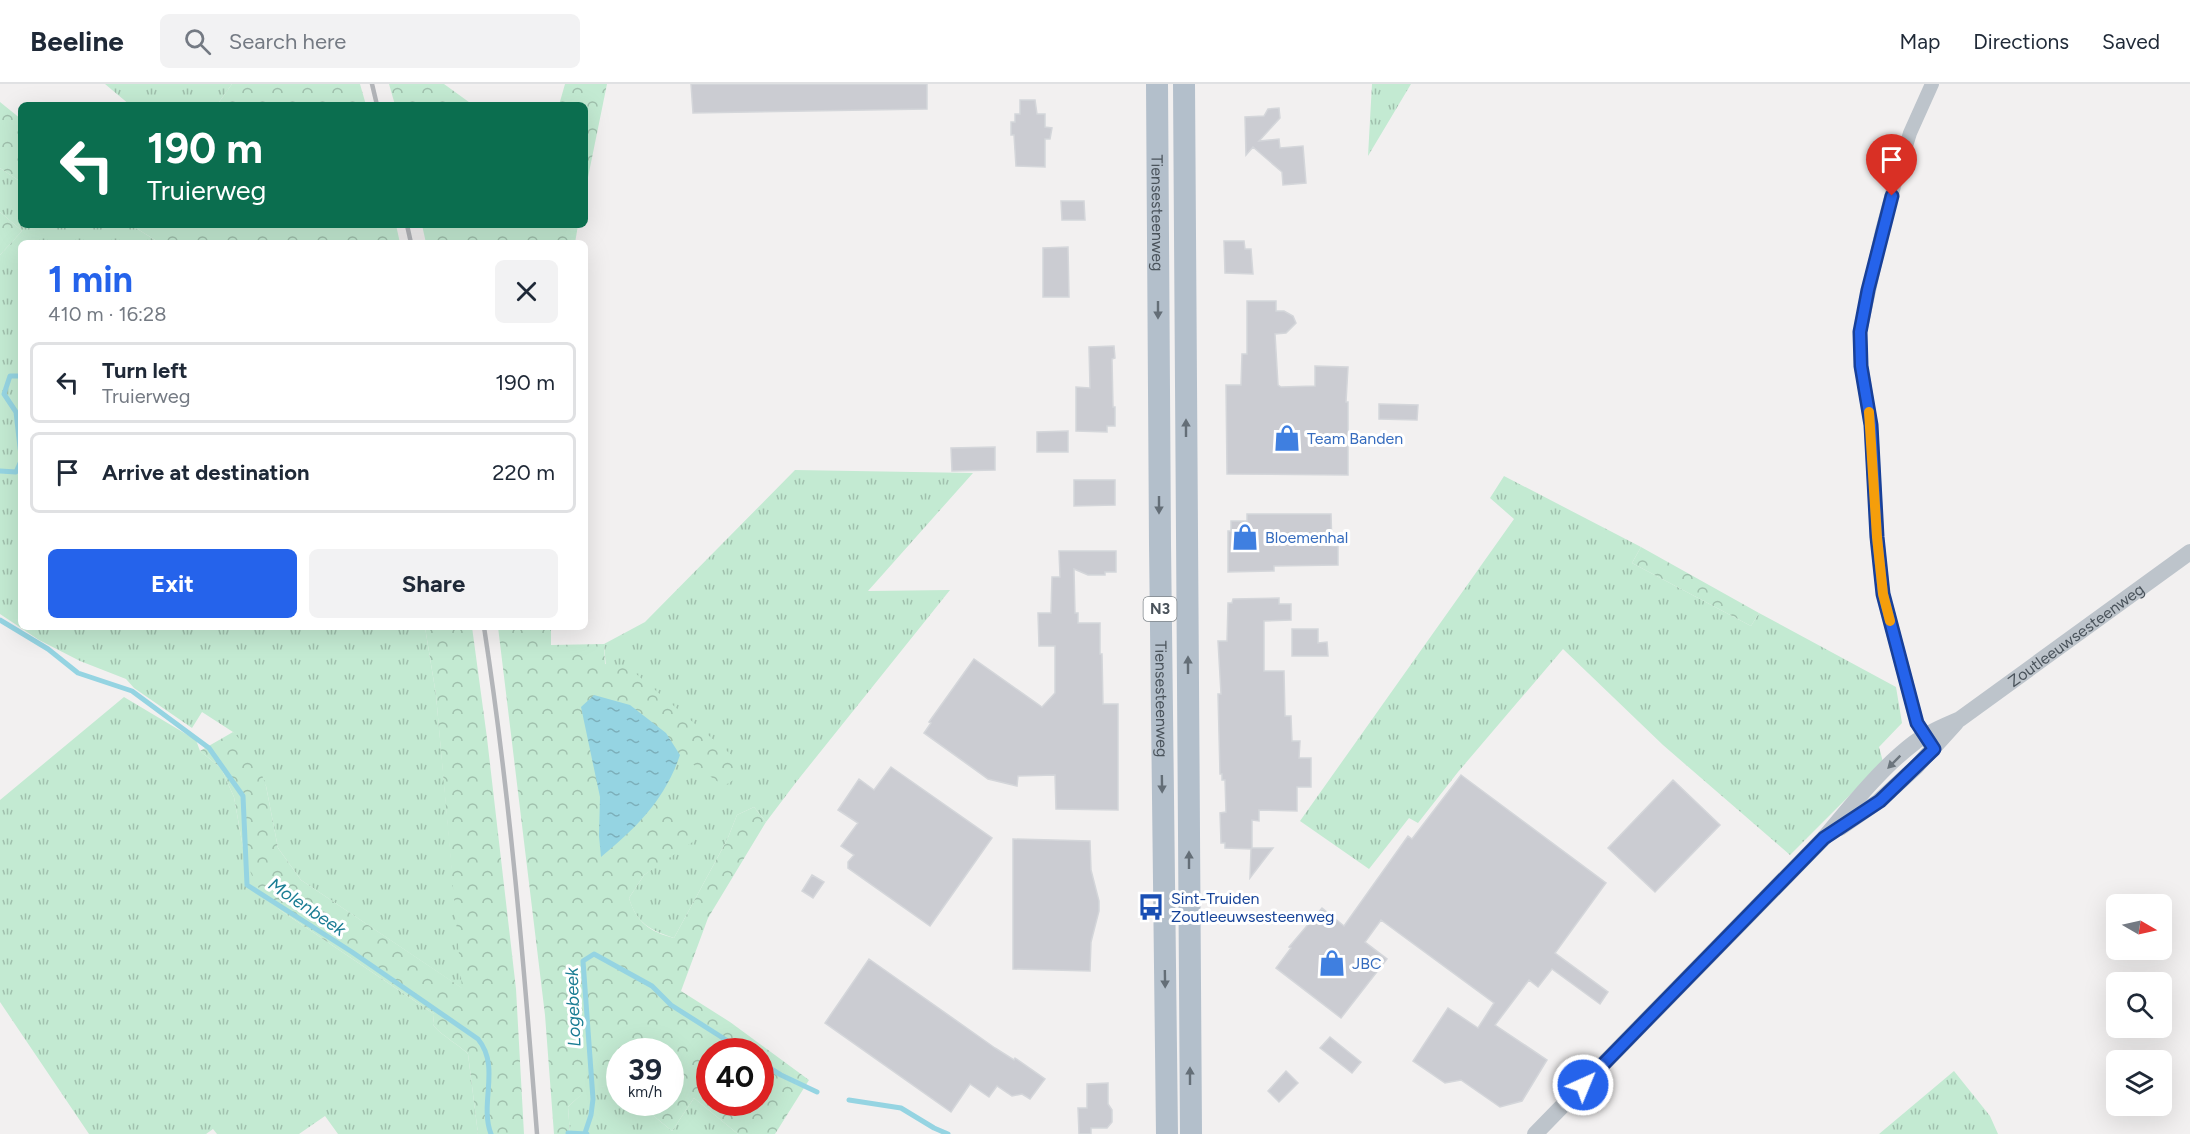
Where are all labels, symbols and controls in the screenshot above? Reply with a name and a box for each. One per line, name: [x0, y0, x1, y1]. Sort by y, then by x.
search box: [160, 14, 580, 68]
text: Beeline: [30, 24, 124, 58]
icon: search: [181, 25, 214, 58]
text: Search here: [229, 28, 346, 55]
text: Map: [1899, 29, 1940, 54]
text: Directions: [1973, 29, 2069, 54]
text: Saved: [2102, 29, 2160, 54]
text: 190 m: [147, 123, 263, 174]
icon: left: [48, 126, 126, 204]
pin: [1866, 134, 1917, 196]
icon: arrive: [1875, 143, 1908, 176]
street label: Tiensesteenweg: [1148, 155, 1168, 271]
text: Truierweg: [147, 174, 266, 207]
text: 1 min: [48, 258, 133, 301]
button: close: [495, 260, 558, 323]
one-way arrow: [1153, 301, 1163, 320]
text: 410 m · 16:28: [48, 302, 167, 326]
text: Turn left: [102, 357, 188, 384]
icon: left: [51, 366, 84, 399]
text: 190 m: [495, 369, 555, 396]
text: Truierweg: [102, 384, 190, 408]
one-way arrow: [1181, 418, 1191, 437]
shop icon: Team Banden: [1272, 423, 1302, 453]
place label: Team Banden: [1307, 429, 1403, 448]
icon: arrive: [51, 456, 84, 489]
text: Arrive at destination: [102, 459, 310, 486]
text: 220 m: [492, 459, 555, 486]
one-way arrow: [1154, 496, 1164, 515]
shop icon: Bloemenhal: [1230, 522, 1260, 552]
place label: Bloemenhal: [1265, 528, 1348, 547]
button: Exit: [48, 549, 297, 618]
button: Share: [309, 549, 558, 618]
street label: Zoutleeuwsesteenweg: [2004, 579, 2148, 691]
road number: N3: [1144, 597, 1176, 621]
street label: Tiensesteenweg: [1152, 640, 1172, 757]
one-way arrow: [1183, 655, 1193, 674]
one-way arrow: [1887, 754, 1901, 768]
one-way arrow: [1157, 775, 1167, 794]
one-way arrow: [1184, 850, 1194, 869]
water label: Molenbeek: [264, 873, 351, 942]
place label: Sint-Truiden Zoutleeuwsesteenweg: [1171, 889, 1334, 926]
bus stop icon: Sint-Truiden Zoutleeuwsesteenweg: [1136, 892, 1166, 922]
north arrow: [2106, 894, 2172, 960]
map controls: [2106, 894, 2172, 1116]
shop icon: JBC: [1317, 948, 1347, 978]
place label: JBC: [1352, 954, 1382, 973]
water label: Logebeek: [561, 966, 585, 1047]
one-way arrow: [1160, 970, 1170, 989]
button: search: [2106, 972, 2172, 1038]
speed limit sign: 40: [696, 1038, 774, 1116]
button: layers: [2106, 1050, 2172, 1116]
text: 39: [628, 1051, 662, 1088]
position arrow: [1551, 1053, 1615, 1117]
one-way arrow: [1185, 1066, 1195, 1085]
text: km/h: [628, 1083, 662, 1101]

